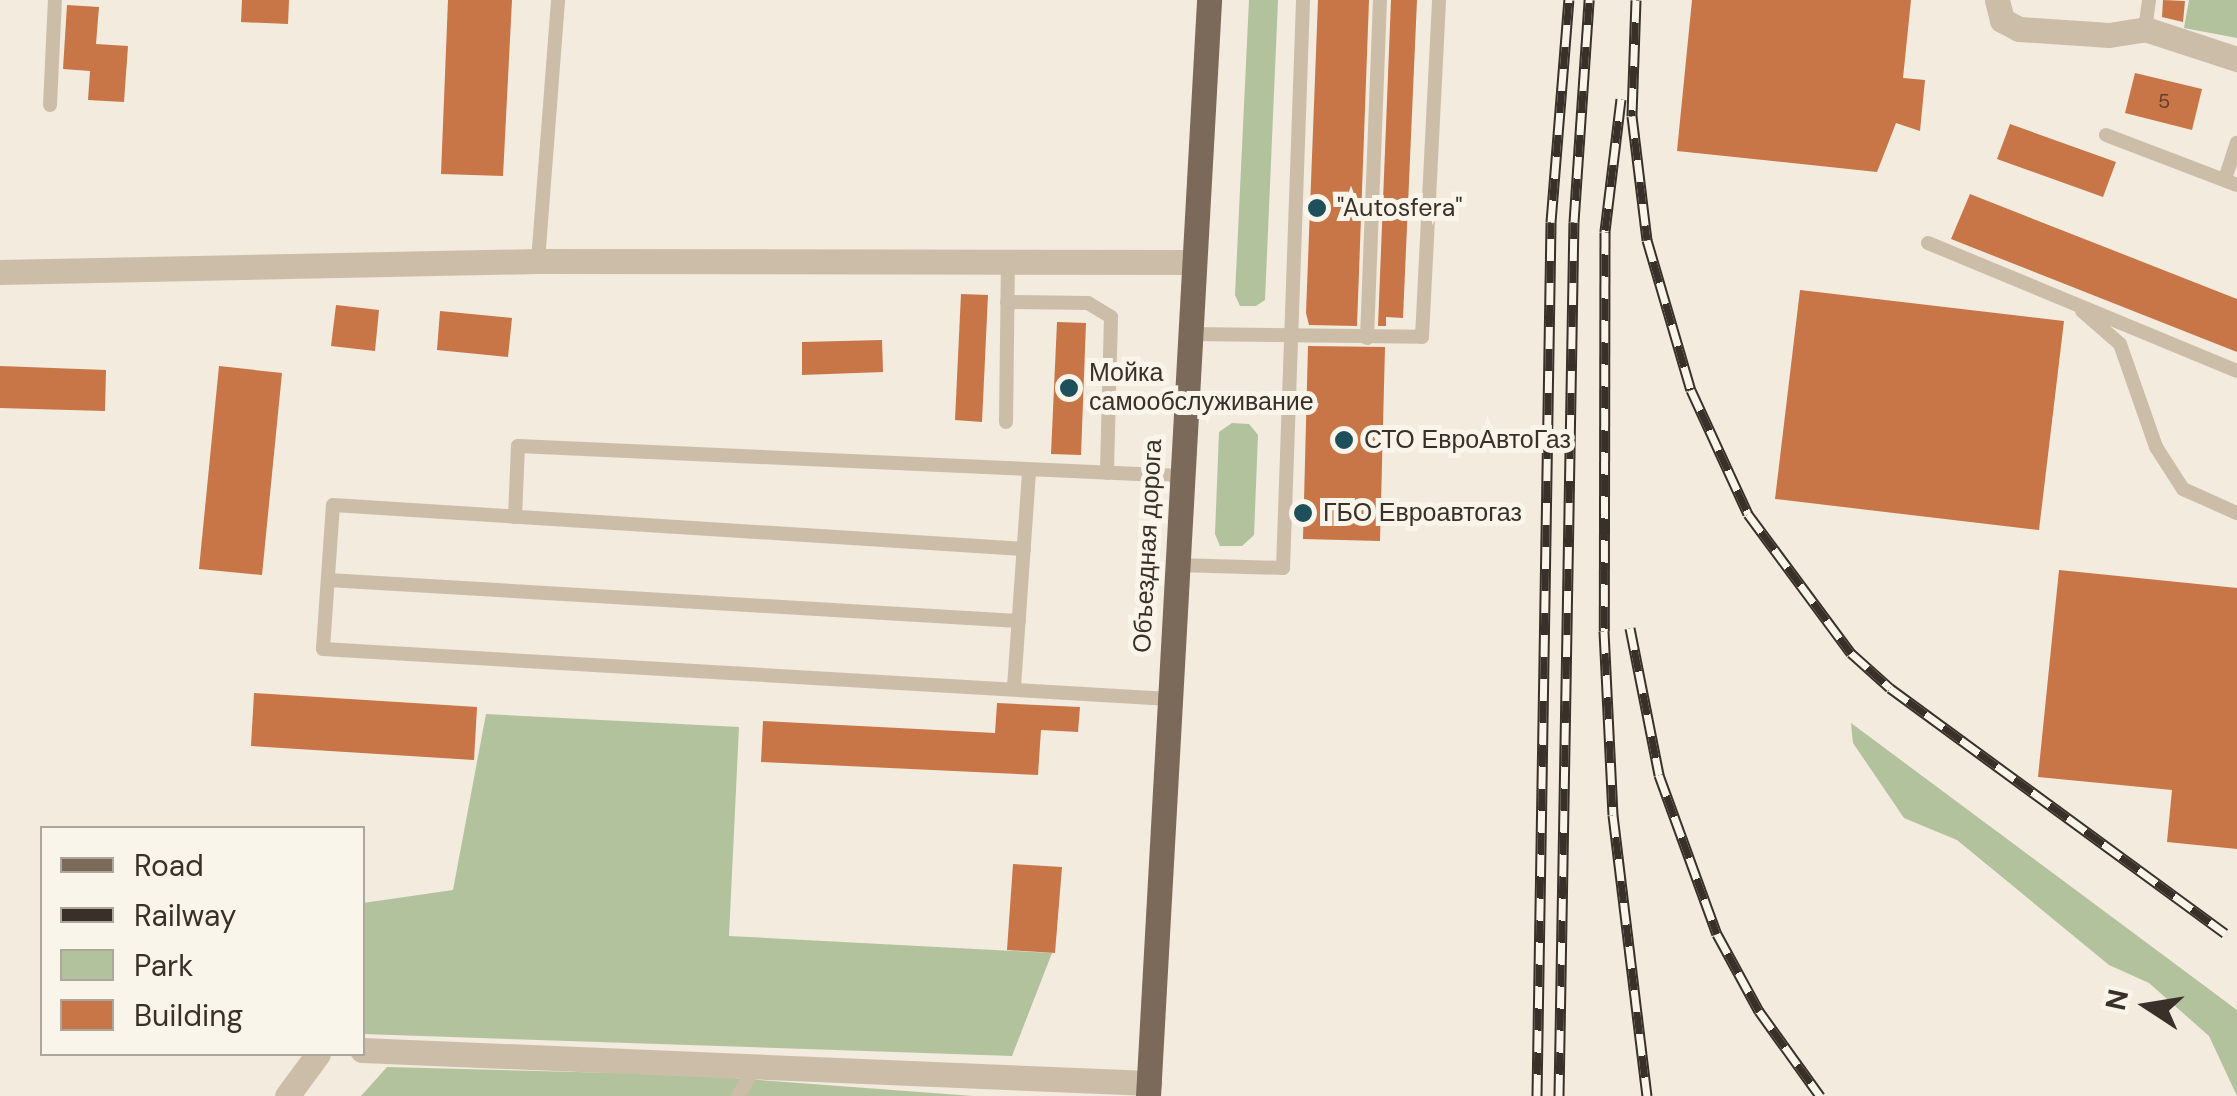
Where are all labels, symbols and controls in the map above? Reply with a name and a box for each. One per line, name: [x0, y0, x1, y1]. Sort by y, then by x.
house number: 5: [2158, 89, 2170, 113]
place label: "Autosfera": [1337, 193, 1463, 223]
marker: "Autosfera": [1306, 197, 1328, 219]
place label: Мойка самообслуживание: [1089, 359, 1314, 418]
marker: Мойка самообслуживание: [1058, 377, 1080, 399]
place label: СТО ЕвроАвтоГаз: [1364, 425, 1571, 455]
marker: СТО ЕвроАвтоГаз: [1333, 429, 1355, 451]
street label: Объездная дорога: [1127, 438, 1169, 654]
place label: ГБО Евроавтогаз: [1323, 498, 1522, 528]
marker: ГБО Евроавтогаз: [1292, 502, 1314, 524]
legend: [40, 826, 365, 1056]
text: Road: [134, 846, 204, 885]
text: Railway: [134, 896, 237, 935]
text: Park: [134, 946, 193, 985]
north arrow: [2097, 956, 2197, 1056]
text: N: [2097, 986, 2137, 1014]
text: Building: [134, 996, 243, 1035]

